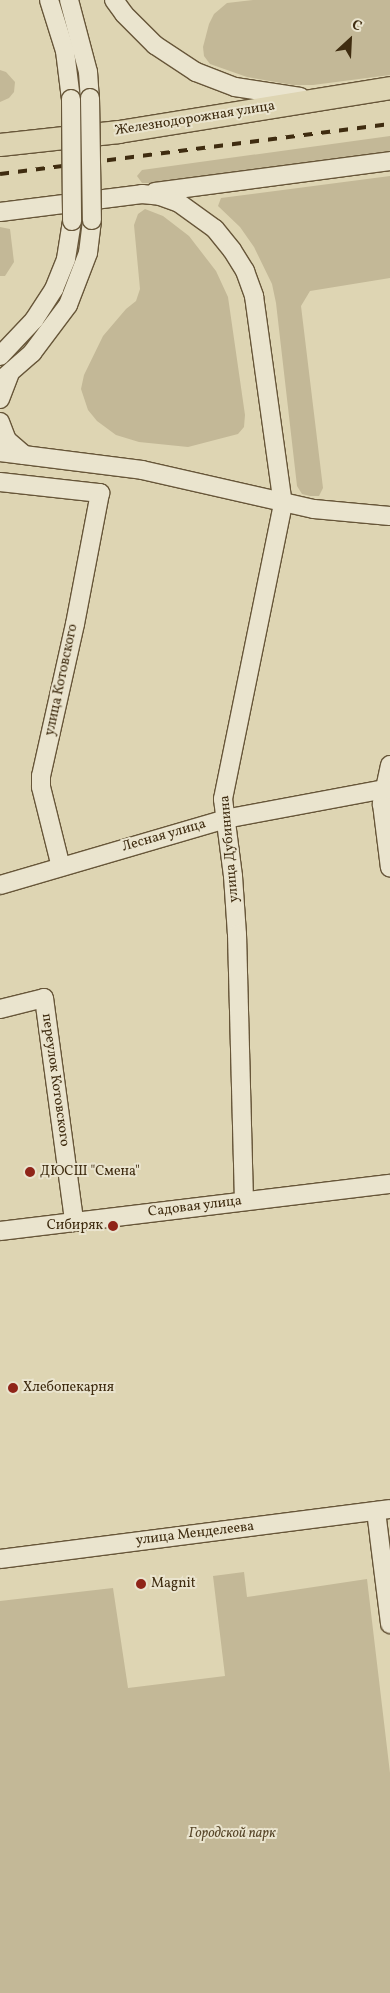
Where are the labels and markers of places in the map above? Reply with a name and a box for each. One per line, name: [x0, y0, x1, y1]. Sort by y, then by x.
place label: ДЮСШ "Смена": [40, 1164, 140, 1180]
marker: ДЮСШ "Смена": [24, 1166, 36, 1178]
place label: Сибиряк: [47, 1218, 103, 1234]
marker: Сибиряк: [107, 1220, 119, 1232]
place label: Хлебопекарня: [23, 1380, 114, 1396]
marker: Хлебопекарня: [7, 1382, 19, 1394]
place label: Magnit: [151, 1576, 196, 1592]
marker: Magnit: [135, 1578, 147, 1590]

